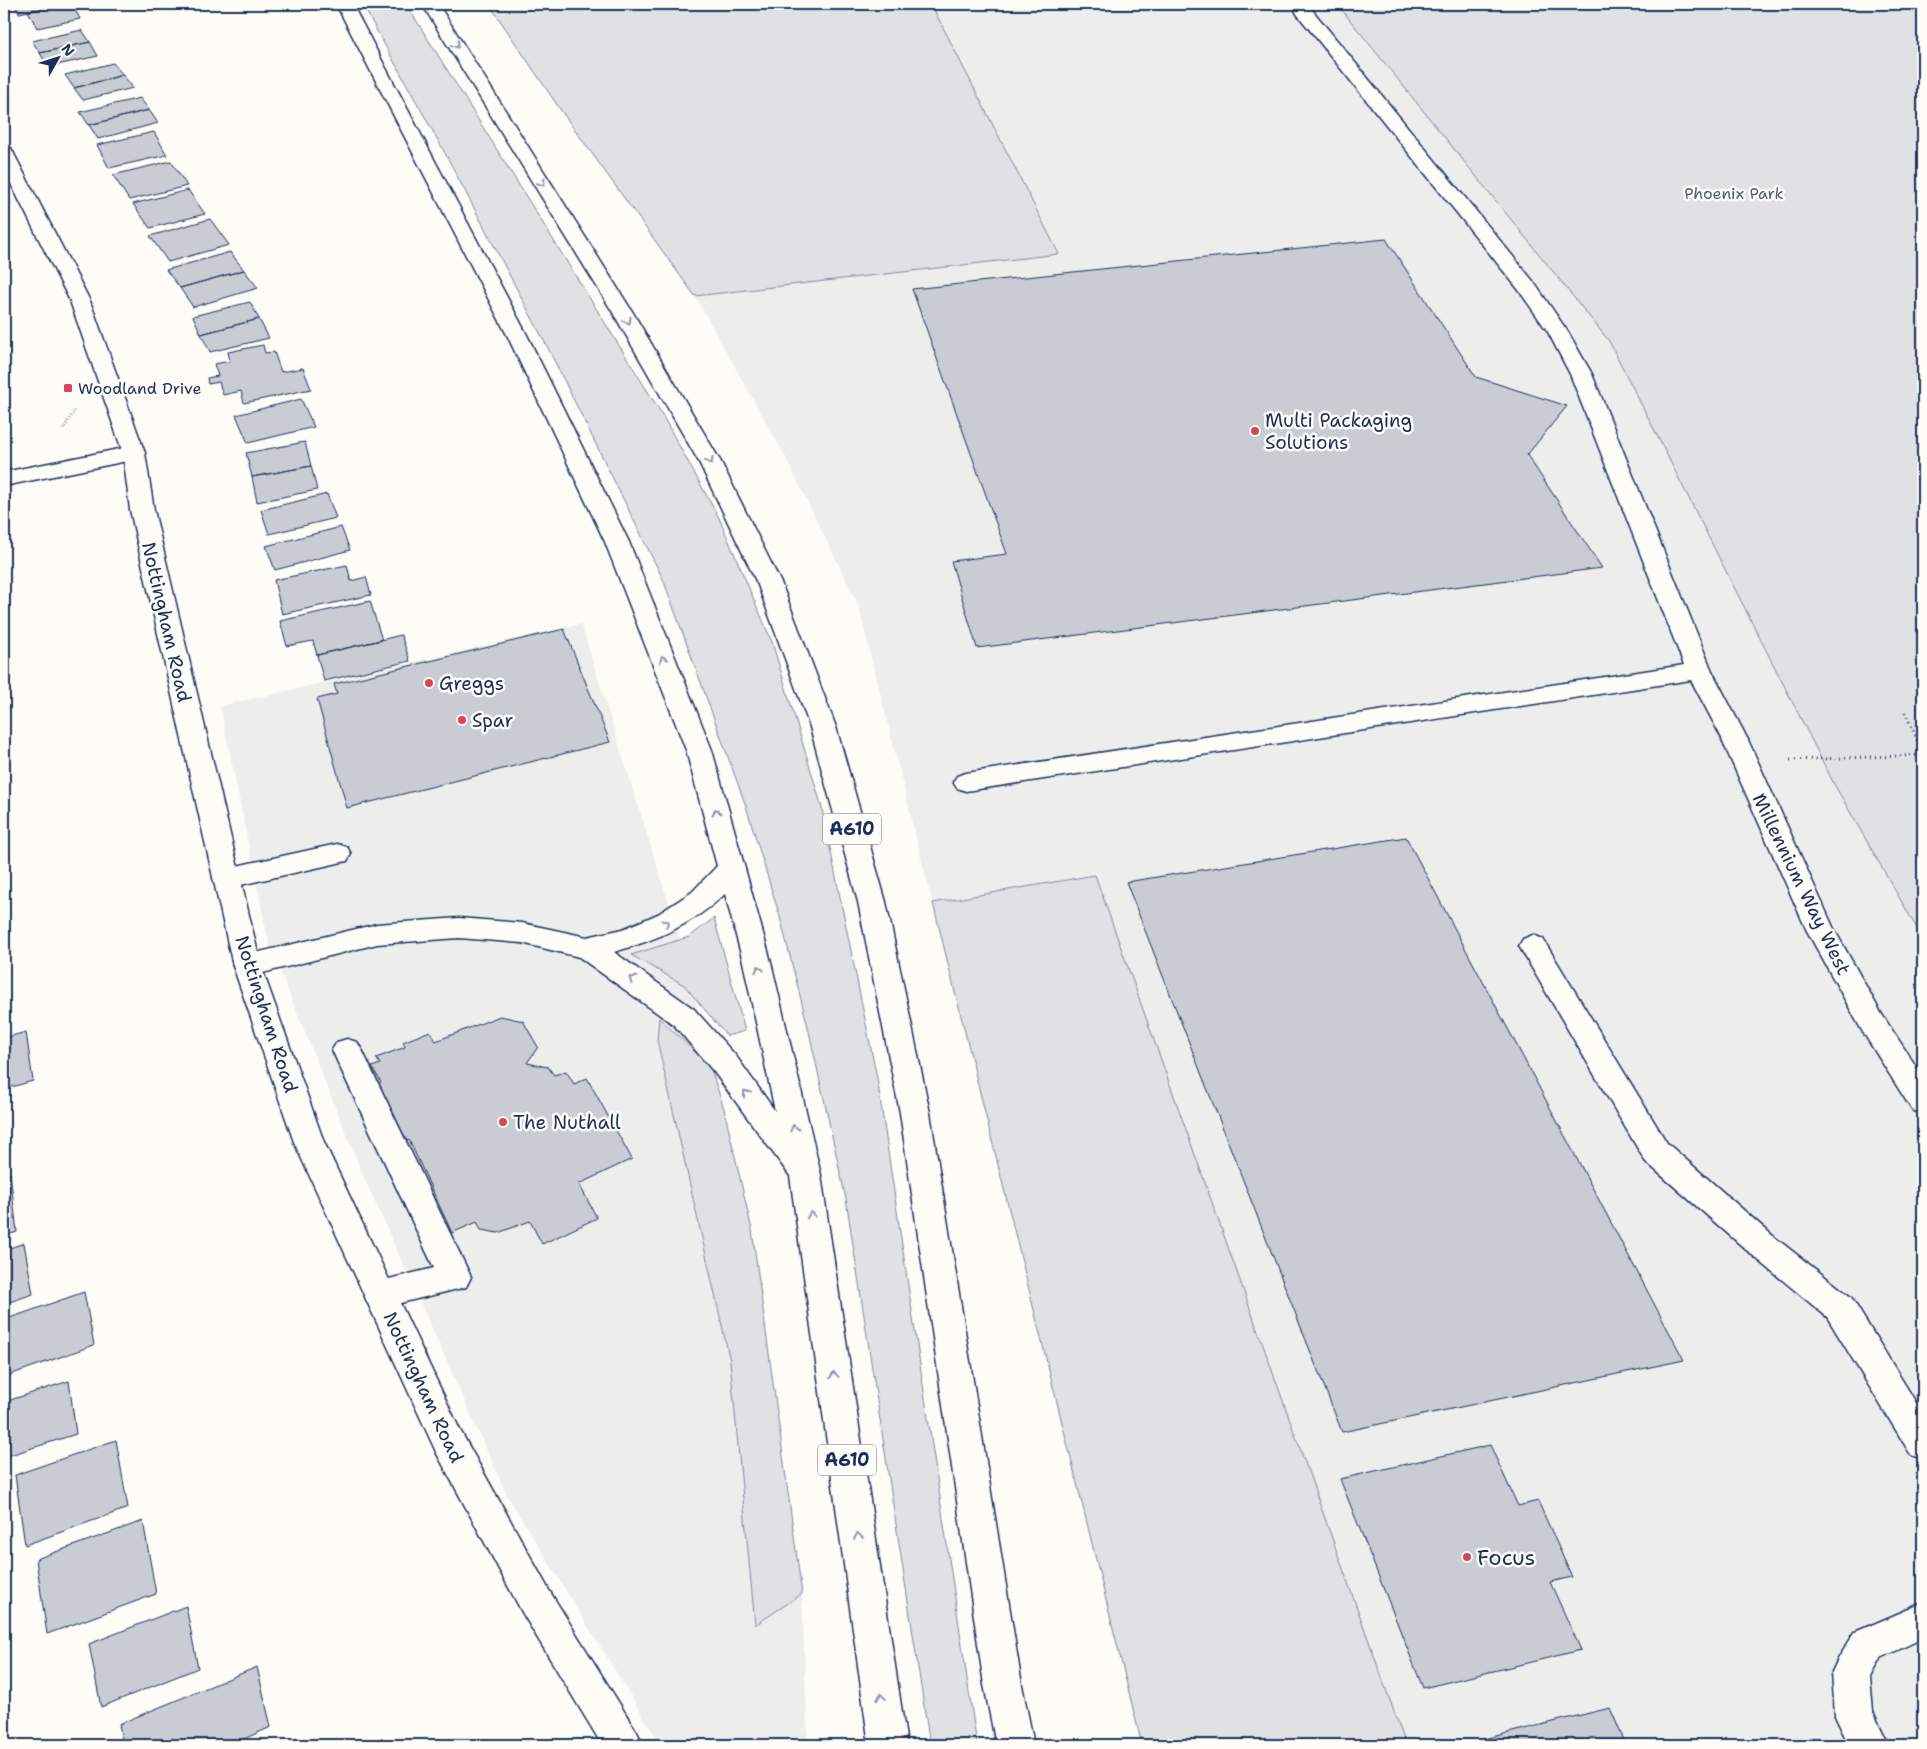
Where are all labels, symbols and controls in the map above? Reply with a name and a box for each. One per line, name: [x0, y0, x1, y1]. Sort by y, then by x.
north arrow: [32, 32, 82, 82]
text: N: [58, 40, 79, 60]
one-way arrow: [449, 40, 459, 49]
one-way arrow: [535, 177, 545, 186]
park label: Phoenix Park: [1684, 183, 1784, 204]
one-way arrow: [621, 315, 631, 324]
place label: Woodland Drive: [78, 378, 202, 399]
marker: Woodland Drive: [62, 382, 74, 394]
place label: Multi Packaging Solutions: [1265, 408, 1412, 455]
marker: Multi Packaging Solutions: [1249, 425, 1261, 437]
one-way arrow: [704, 456, 714, 465]
street label: Nottingham Road: [136, 540, 197, 705]
one-way arrow: [659, 655, 669, 664]
place label: Greggs: [439, 671, 504, 696]
marker: Greggs: [423, 677, 435, 689]
place label: Spar: [472, 708, 513, 733]
marker: Spar: [456, 714, 468, 726]
street label: Millennium Way West: [1747, 789, 1856, 979]
one-way arrow: [712, 809, 722, 817]
road number: A610: [823, 814, 881, 844]
one-way arrow: [661, 919, 670, 929]
street label: Nottingham Road: [229, 932, 304, 1096]
one-way arrow: [754, 965, 765, 973]
one-way arrow: [628, 976, 638, 985]
one-way arrow: [743, 1089, 752, 1099]
place label: The Nuthall: [513, 1110, 621, 1135]
marker: The Nuthall: [497, 1116, 509, 1128]
one-way arrow: [789, 1123, 800, 1132]
one-way arrow: [806, 1210, 816, 1219]
street label: Nottingham Road: [378, 1308, 469, 1467]
one-way arrow: [829, 1371, 840, 1379]
road number: A610: [818, 1444, 876, 1476]
one-way arrow: [853, 1532, 863, 1541]
place label: Focus: [1477, 1543, 1535, 1572]
marker: Focus: [1461, 1551, 1473, 1563]
one-way arrow: [876, 1693, 887, 1701]

